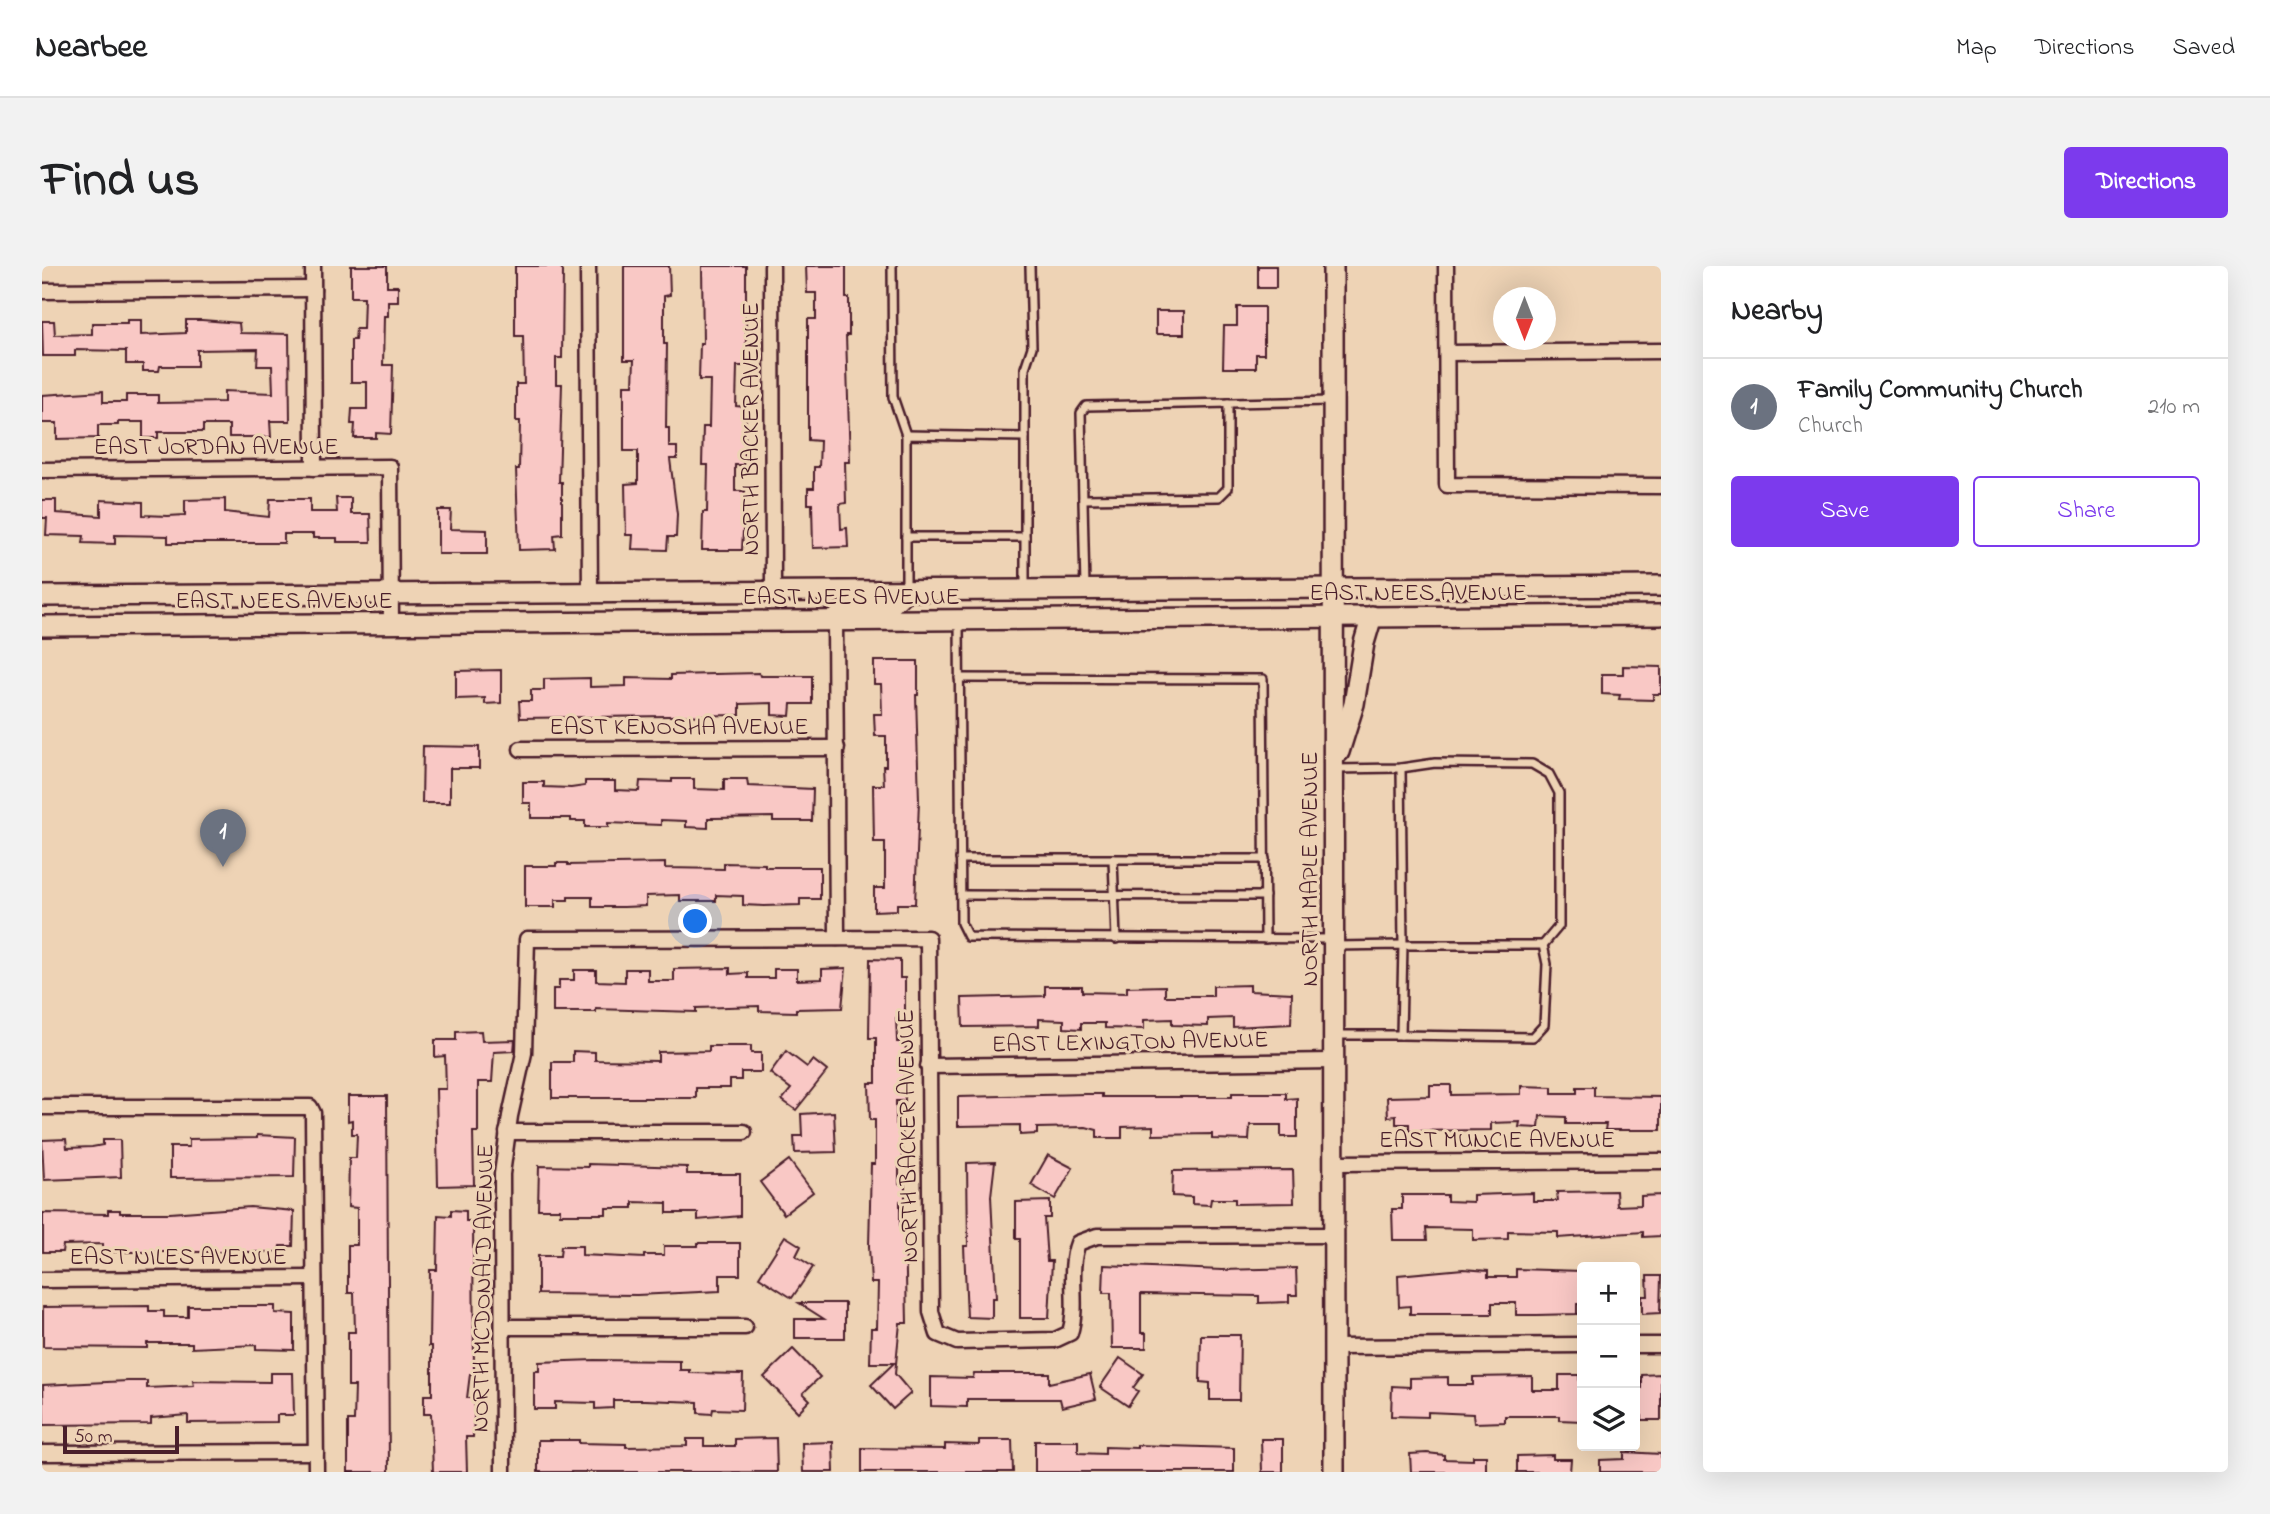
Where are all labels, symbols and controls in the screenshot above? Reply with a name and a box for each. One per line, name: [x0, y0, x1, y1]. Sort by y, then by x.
text: Nearbee: [35, 24, 147, 72]
text: Map: [1956, 31, 1997, 66]
text: Directions: [2035, 31, 2134, 66]
text: Saved: [2172, 31, 2235, 66]
text: Find us: [42, 146, 199, 218]
button: Directions: [2064, 147, 2228, 218]
north arrow: [1493, 287, 1556, 350]
text: Nearby: [1731, 290, 1823, 334]
street label: NORTH BACKER AVENUE: [735, 302, 770, 556]
text: Family Community Church: [1798, 372, 2083, 410]
text: 1: [1750, 391, 1758, 424]
text: 210 m: [2148, 391, 2200, 424]
text: Church: [1798, 410, 1863, 443]
street label: EAST JORDAN AVENUE: [94, 431, 338, 466]
button: Save: [1731, 476, 1959, 547]
button: Share: [1973, 476, 2200, 547]
street label: EAST NEES AVENUE: [1309, 577, 1527, 612]
street label: EAST NEES AVENUE: [742, 581, 960, 616]
street label: EAST NEES AVENUE: [175, 585, 393, 620]
street label: EAST KENOSHA AVENUE: [549, 711, 809, 746]
street label: NORTH MAPLE AVENUE: [1294, 751, 1329, 987]
pin: 1: [200, 809, 246, 867]
your location: [678, 904, 712, 938]
street label: NORTH BACKER AVENUE: [890, 1009, 929, 1263]
street label: EAST LEXINGTON AVENUE: [991, 1024, 1269, 1063]
street label: EAST MUNCIE AVENUE: [1379, 1124, 1615, 1159]
street label: NORTH MCDONALD AVENUE: [464, 1143, 505, 1433]
street label: EAST NILES AVENUE: [69, 1241, 287, 1276]
map controls: [1577, 1262, 1640, 1451]
button: +: [1577, 1262, 1640, 1325]
button: −: [1577, 1325, 1640, 1388]
button: layers: [1577, 1388, 1640, 1451]
scale bar: [63, 1423, 178, 1455]
text: 50 m: [74, 1424, 113, 1451]

